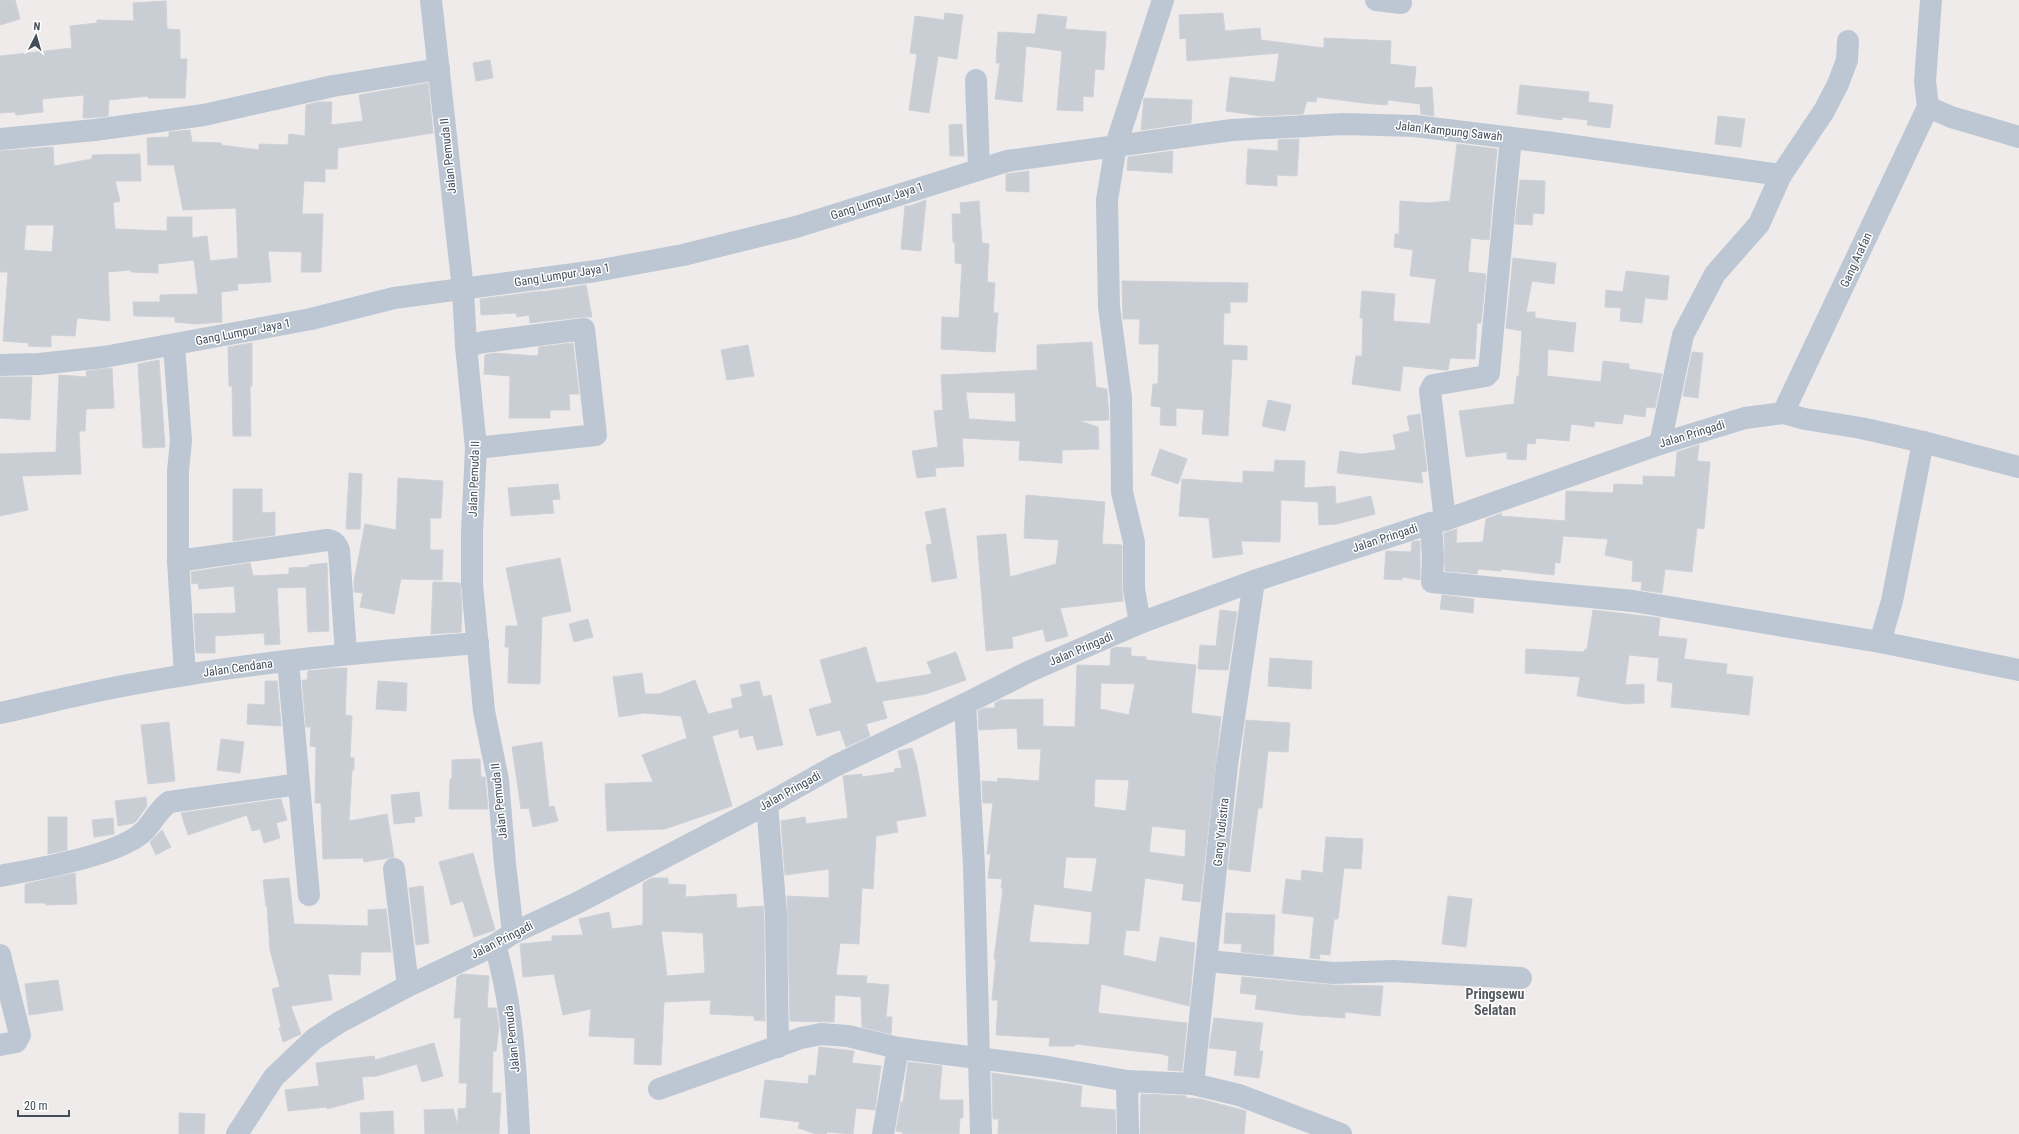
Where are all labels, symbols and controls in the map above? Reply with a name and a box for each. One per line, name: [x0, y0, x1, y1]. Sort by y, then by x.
north arrow: [16, 16, 56, 56]
text: N: [33, 20, 41, 33]
street label: Jalan Pemuda II: [437, 117, 459, 195]
street label: Jalan Kampung Sawah: [1395, 118, 1503, 144]
street label: Gang Lumpur Jaya 1: [829, 179, 925, 223]
street label: Gang Arafan: [1837, 230, 1875, 290]
street label: Gang Lumpur Jaya 1: [513, 261, 611, 289]
street label: Gang Lumpur Jaya 1: [194, 316, 292, 348]
street label: Jalan Pringadi: [1657, 417, 1727, 451]
street label: Jalan Pemuda II: [466, 441, 482, 517]
street label: Jalan Pringadi: [1351, 521, 1419, 555]
street label: Jalan Pringadi: [1047, 629, 1115, 669]
street label: Jalan Cendana: [202, 656, 274, 680]
street label: Jalan Pemuda II: [488, 762, 510, 840]
street label: Jalan Pringadi: [757, 768, 823, 814]
street label: Gang Yudistira: [1210, 797, 1232, 867]
street label: Jalan Pringadi: [469, 918, 535, 962]
district label: Pringsewu Selatan: [1466, 986, 1525, 1018]
street label: Jalan Pemuda: [501, 1005, 522, 1073]
scale bar: [18, 1092, 69, 1118]
text: 20 m: [24, 1099, 48, 1113]

